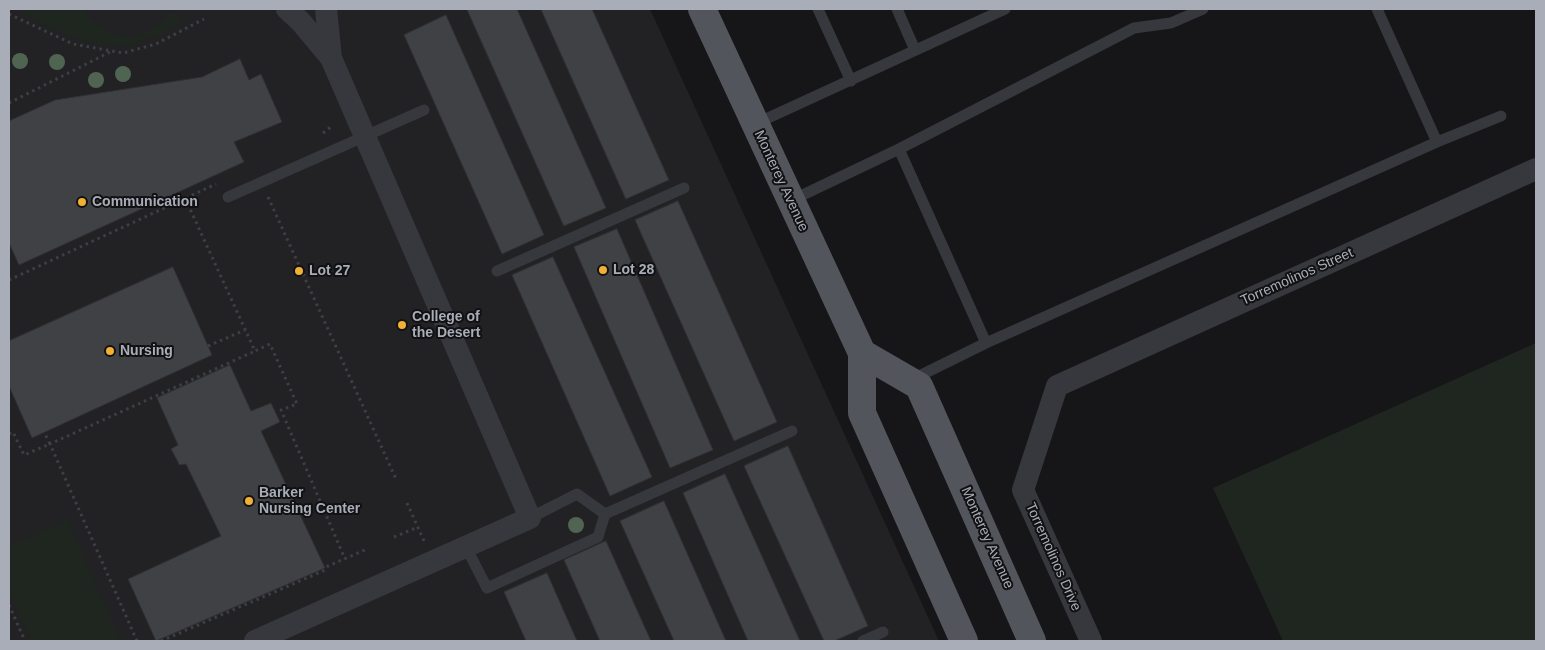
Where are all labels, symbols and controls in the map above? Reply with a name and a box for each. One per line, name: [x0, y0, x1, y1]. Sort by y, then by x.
street label: Monterey Avenue: [750, 128, 812, 234]
place label: Communication: [92, 194, 198, 210]
marker: Communication: [76, 196, 88, 208]
street label: Torremolinos Street: [1238, 245, 1356, 309]
place label: Lot 28: [613, 262, 654, 278]
place label: Lot 27: [309, 263, 350, 279]
marker: Lot 28: [597, 264, 609, 276]
marker: Lot 27: [293, 265, 305, 277]
place label: College of the Desert: [412, 309, 480, 342]
marker: College of the Desert: [396, 319, 408, 331]
place label: Nursing: [120, 343, 173, 359]
marker: Nursing: [104, 345, 116, 357]
place label: Barker Nursing Center: [259, 485, 360, 518]
street label: Monterey Avenue: [957, 485, 1017, 591]
marker: Barker Nursing Center: [243, 495, 255, 507]
street label: Torremolinos Drive: [1022, 500, 1084, 614]

